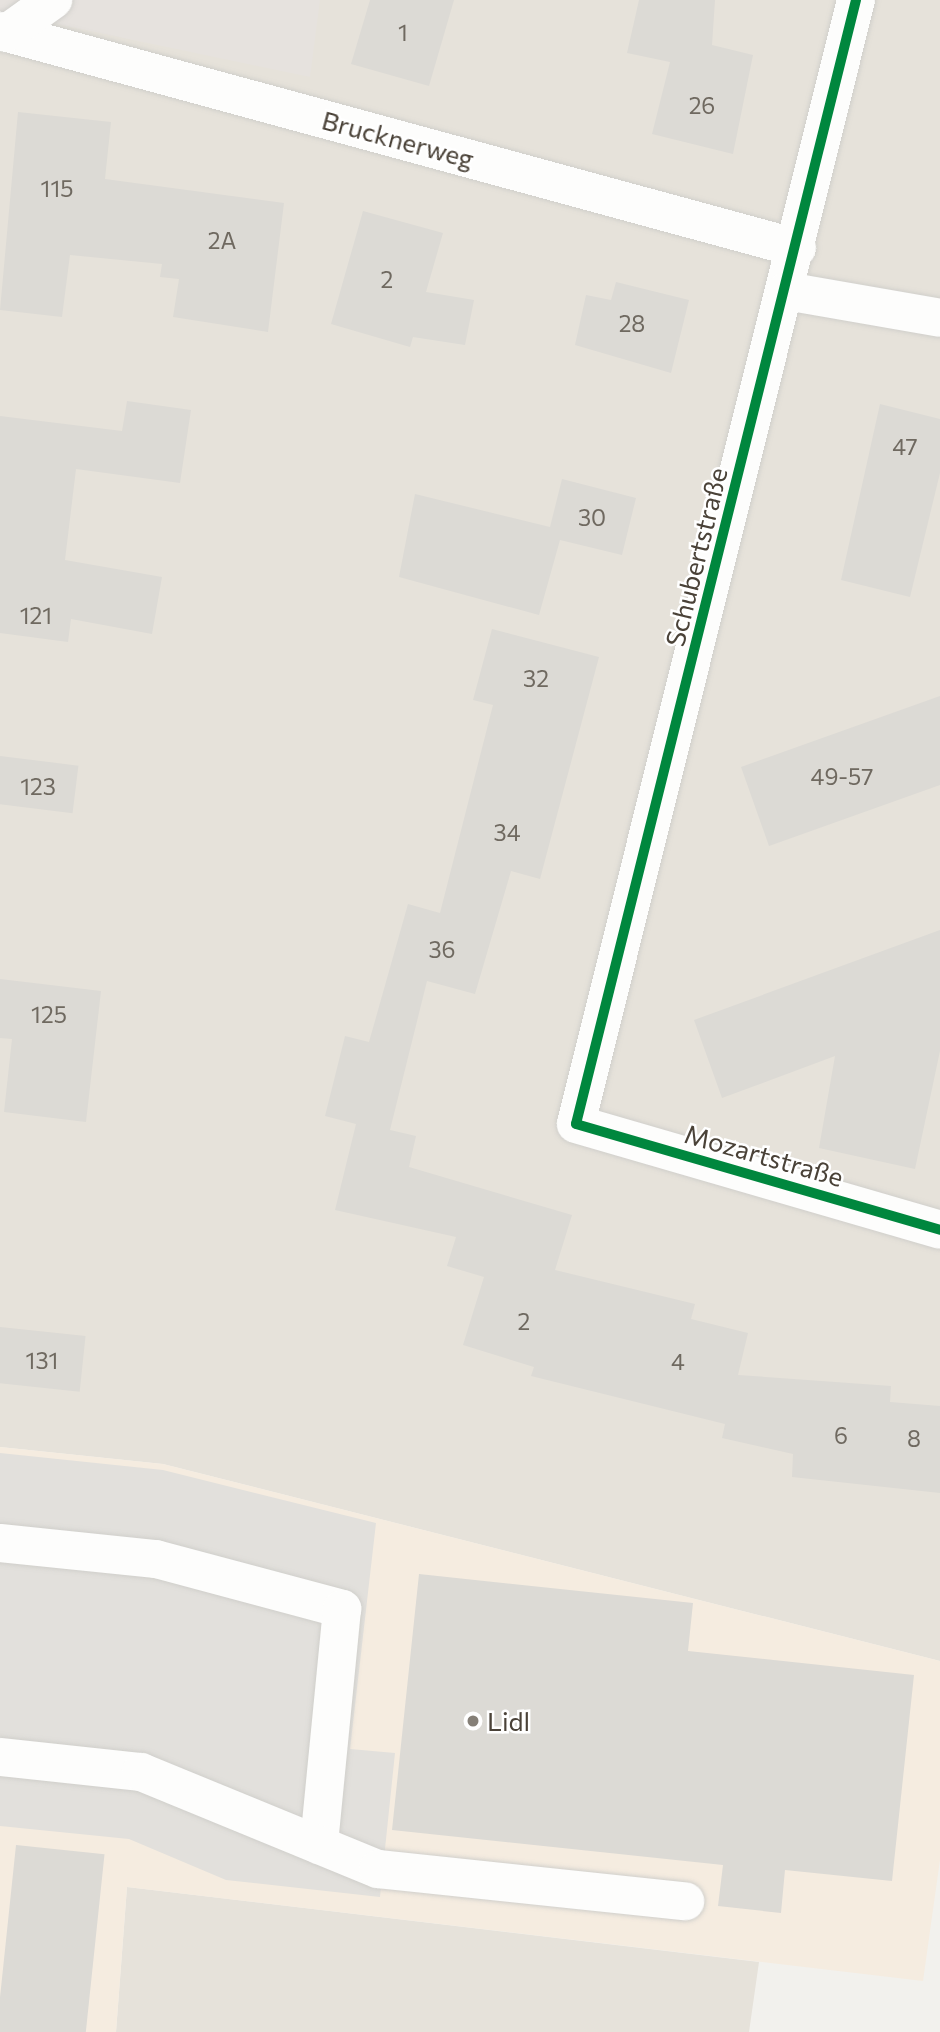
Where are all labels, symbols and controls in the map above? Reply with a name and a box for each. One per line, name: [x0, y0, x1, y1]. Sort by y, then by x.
house number: 1: [398, 18, 408, 46]
house number: 26: [689, 91, 715, 119]
street label: Brucknerweg: [319, 104, 477, 174]
house number: 115: [41, 174, 73, 202]
house number: 2A: [208, 226, 236, 254]
house number: 2: [381, 265, 393, 293]
house number: 28: [619, 309, 645, 337]
house number: 47: [892, 432, 918, 460]
street label: Schubertstraße: [659, 464, 733, 650]
house number: 30: [578, 503, 606, 531]
house number: 121: [20, 601, 52, 629]
house number: 32: [523, 664, 549, 692]
house number: 49-57: [811, 762, 873, 790]
house number: 123: [20, 772, 56, 800]
house number: 34: [494, 818, 520, 846]
house number: 36: [428, 935, 456, 963]
house number: 125: [31, 1000, 67, 1028]
street label: Mozartstraße: [681, 1117, 847, 1193]
house number: 2: [518, 1307, 530, 1335]
house number: 131: [26, 1346, 58, 1374]
house number: 4: [671, 1347, 685, 1375]
house number: 6: [834, 1421, 848, 1449]
house number: 8: [907, 1424, 921, 1452]
place label: Lidl: [487, 1705, 530, 1737]
marker: Lidl: [465, 1713, 481, 1729]

